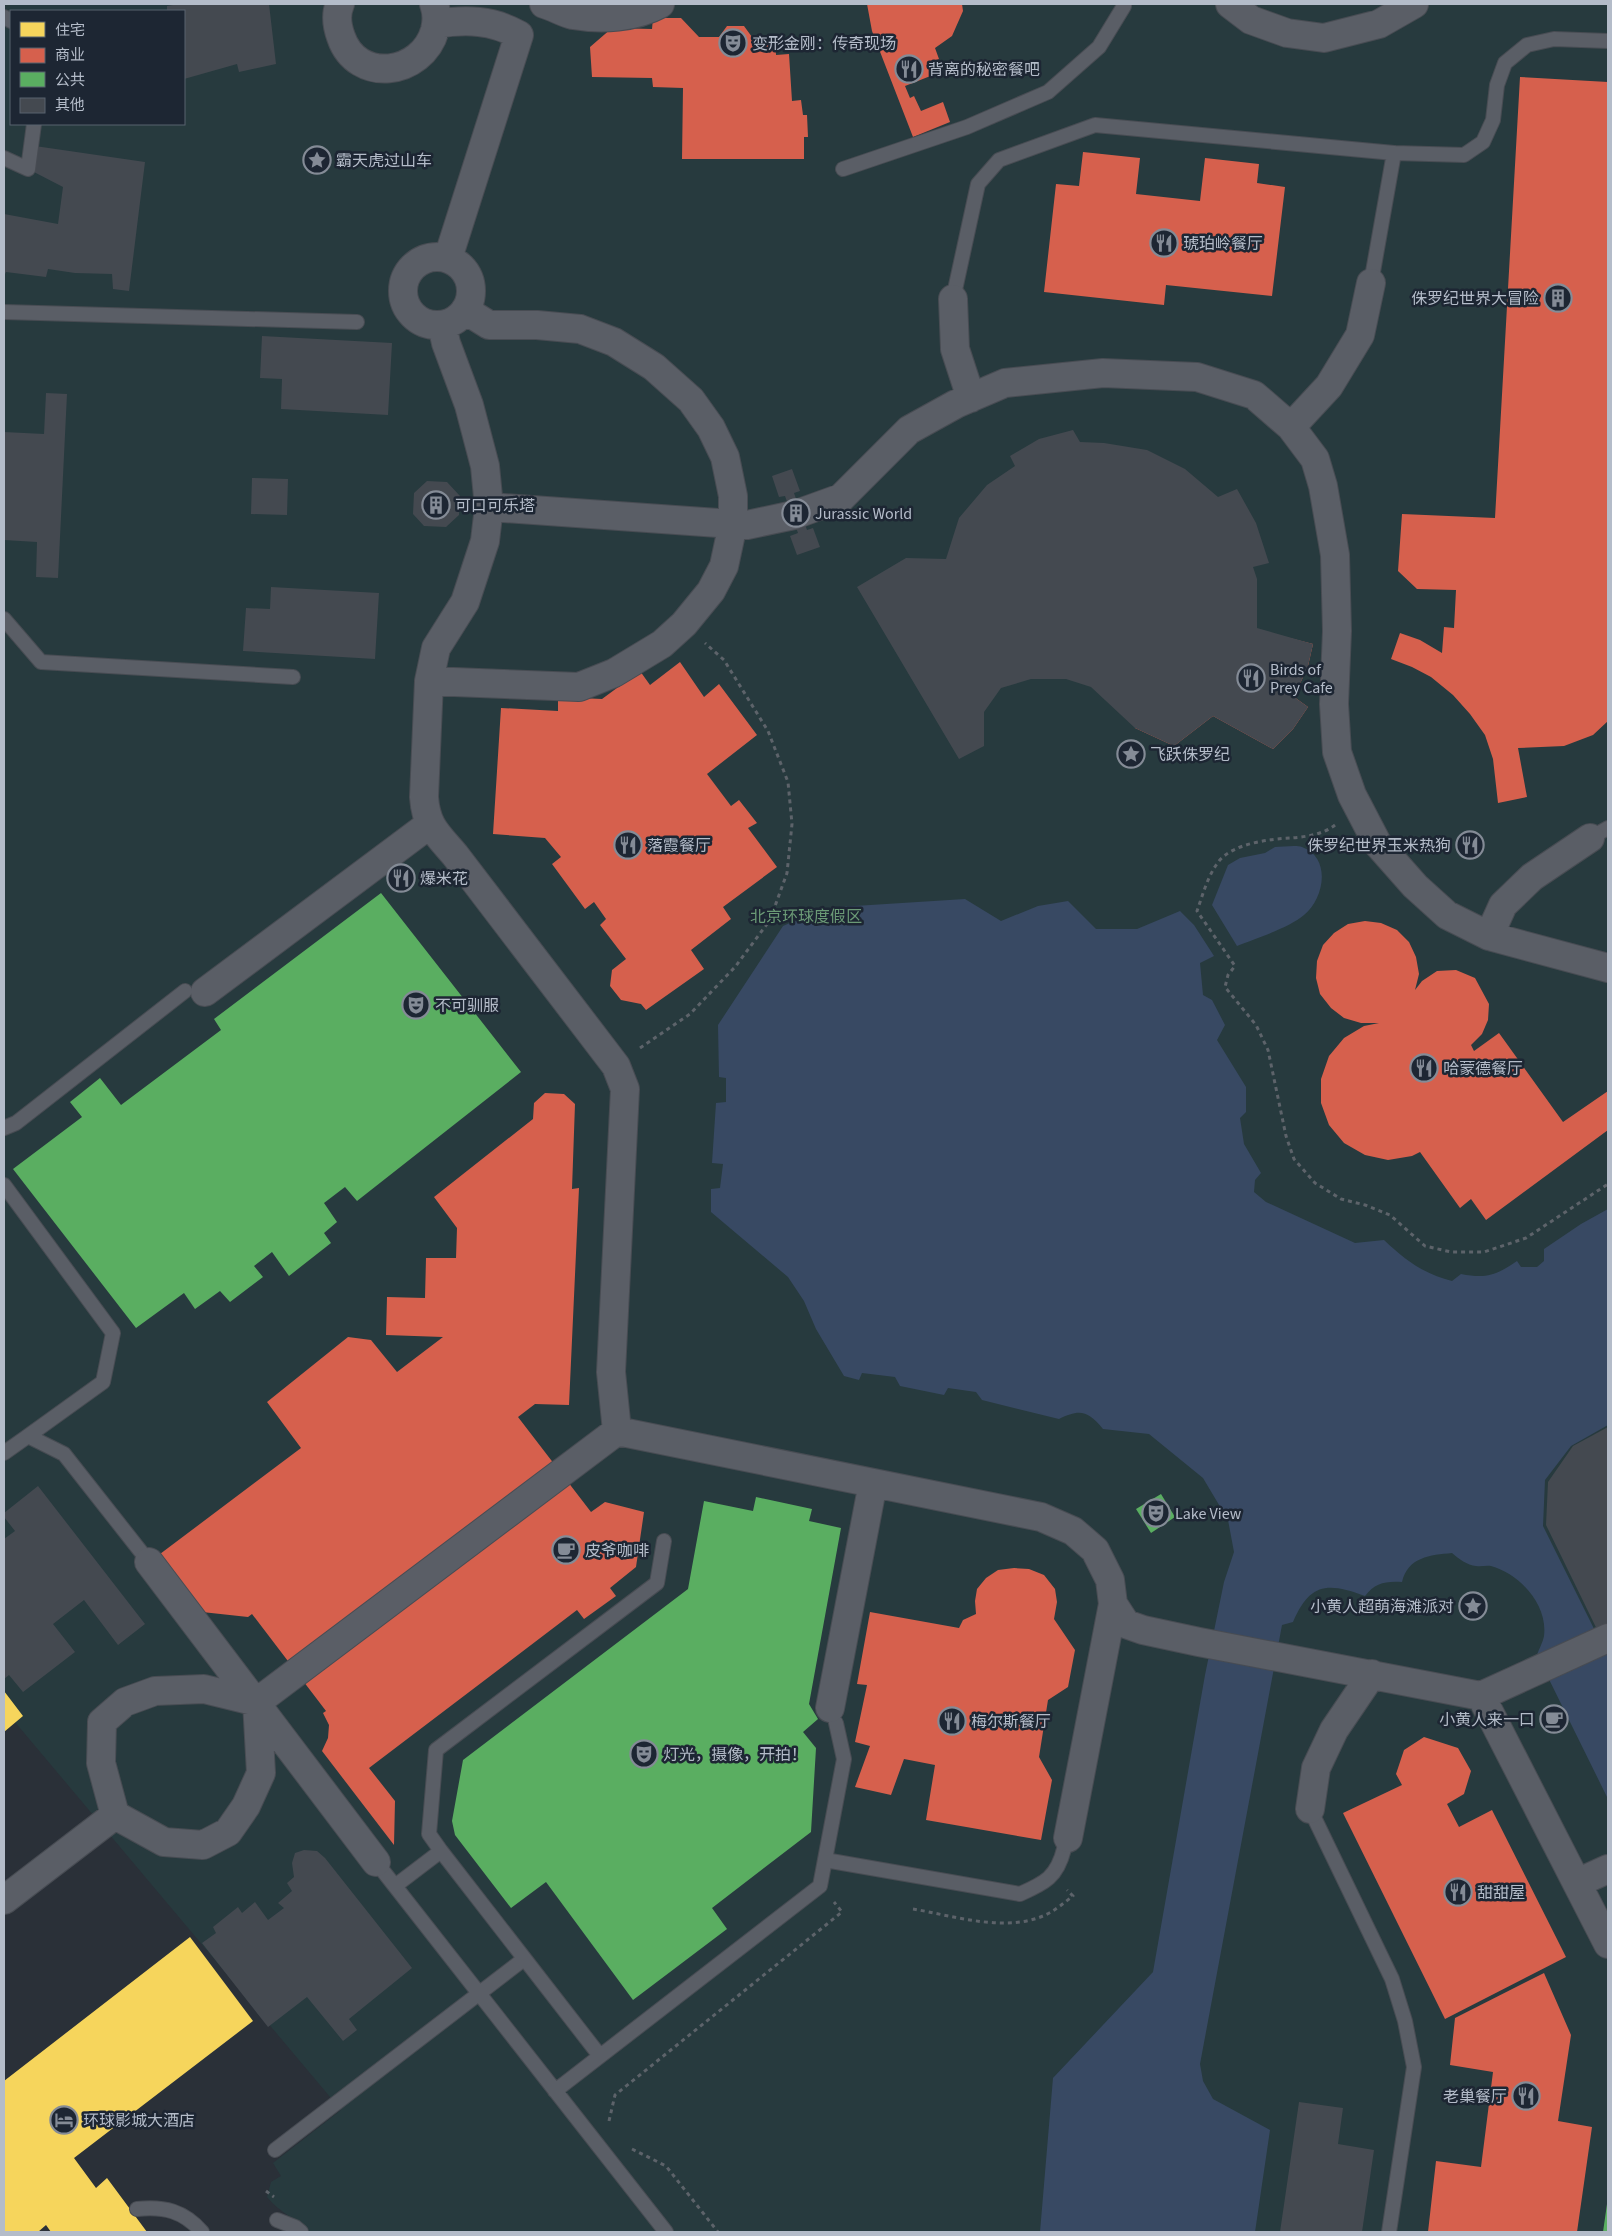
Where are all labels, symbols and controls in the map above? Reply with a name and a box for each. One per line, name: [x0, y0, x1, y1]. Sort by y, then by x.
legend: [10, 10, 185, 125]
text: 住宅: [55, 20, 85, 41]
theatre icon: 变形金刚：传奇现场: [718, 28, 748, 58]
place label: 变形金刚：传奇现场: [752, 33, 896, 55]
text: 商业: [55, 45, 85, 66]
restaurant icon: 背离的秘密餐吧: [894, 54, 924, 84]
place label: 背离的秘密餐吧: [928, 59, 1040, 81]
text: 公共: [55, 70, 85, 91]
text: 其他: [55, 95, 85, 116]
place icon: 霸天虎过山车: [302, 145, 332, 175]
place label: 霸天虎过山车: [336, 150, 432, 172]
restaurant icon: 琥珀岭餐厅: [1149, 228, 1179, 258]
place label: 琥珀岭餐厅: [1183, 233, 1263, 255]
building icon: 侏罗纪世界大冒险: [1543, 283, 1573, 313]
place label: 侏罗纪世界大冒险: [1411, 288, 1539, 310]
building icon: 可口可乐塔: [421, 490, 451, 520]
place label: 可口可乐塔: [455, 495, 535, 517]
building icon: Jurassic World: [781, 498, 811, 528]
place label: Jurassic World: [815, 503, 912, 525]
place label: Birds of Prey Cafe: [1270, 659, 1333, 699]
restaurant icon: Birds of Prey Cafe: [1236, 663, 1266, 693]
place icon: 飞跃侏罗纪: [1116, 739, 1146, 769]
place label: 飞跃侏罗纪: [1150, 744, 1230, 766]
restaurant icon: 落霞餐厅: [613, 830, 643, 860]
restaurant icon: 侏罗纪世界玉米热狗: [1455, 830, 1485, 860]
place label: 落霞餐厅: [647, 835, 711, 857]
place label: 侏罗纪世界玉米热狗: [1307, 835, 1451, 857]
restaurant icon: 爆米花: [386, 863, 416, 893]
place label: 爆米花: [420, 868, 468, 890]
park label: 北京环球度假区: [750, 906, 862, 928]
theatre icon: 不可驯服: [401, 990, 431, 1020]
place label: 不可驯服: [435, 995, 499, 1017]
restaurant icon: 哈蒙德餐厅: [1409, 1053, 1439, 1083]
place label: 哈蒙德餐厅: [1443, 1058, 1523, 1080]
theatre icon: Lake View: [1141, 1498, 1171, 1528]
place label: Lake View: [1175, 1503, 1242, 1525]
cafe icon: 皮爷咖啡: [551, 1535, 581, 1565]
place label: 皮爷咖啡: [585, 1540, 649, 1562]
place icon: 小黄人超萌海滩派对: [1458, 1591, 1488, 1621]
place label: 小黄人超萌海滩派对: [1310, 1596, 1454, 1618]
cafe icon: 小黄人来一口: [1539, 1704, 1569, 1734]
restaurant icon: 梅尔斯餐厅: [937, 1706, 967, 1736]
place label: 小黄人来一口: [1439, 1709, 1535, 1731]
place label: 梅尔斯餐厅: [971, 1711, 1051, 1733]
theatre icon: 灯光，摄像，开拍！: [629, 1739, 659, 1769]
place label: 灯光，摄像，开拍！: [663, 1744, 807, 1766]
restaurant icon: 甜甜屋: [1443, 1877, 1473, 1907]
place label: 甜甜屋: [1477, 1882, 1525, 1904]
restaurant icon: 老巢餐厅: [1511, 2081, 1541, 2111]
place label: 老巢餐厅: [1443, 2086, 1507, 2108]
hotel icon: 环球影城大酒店: [49, 2105, 79, 2135]
place label: 环球影城大酒店: [83, 2110, 195, 2132]

